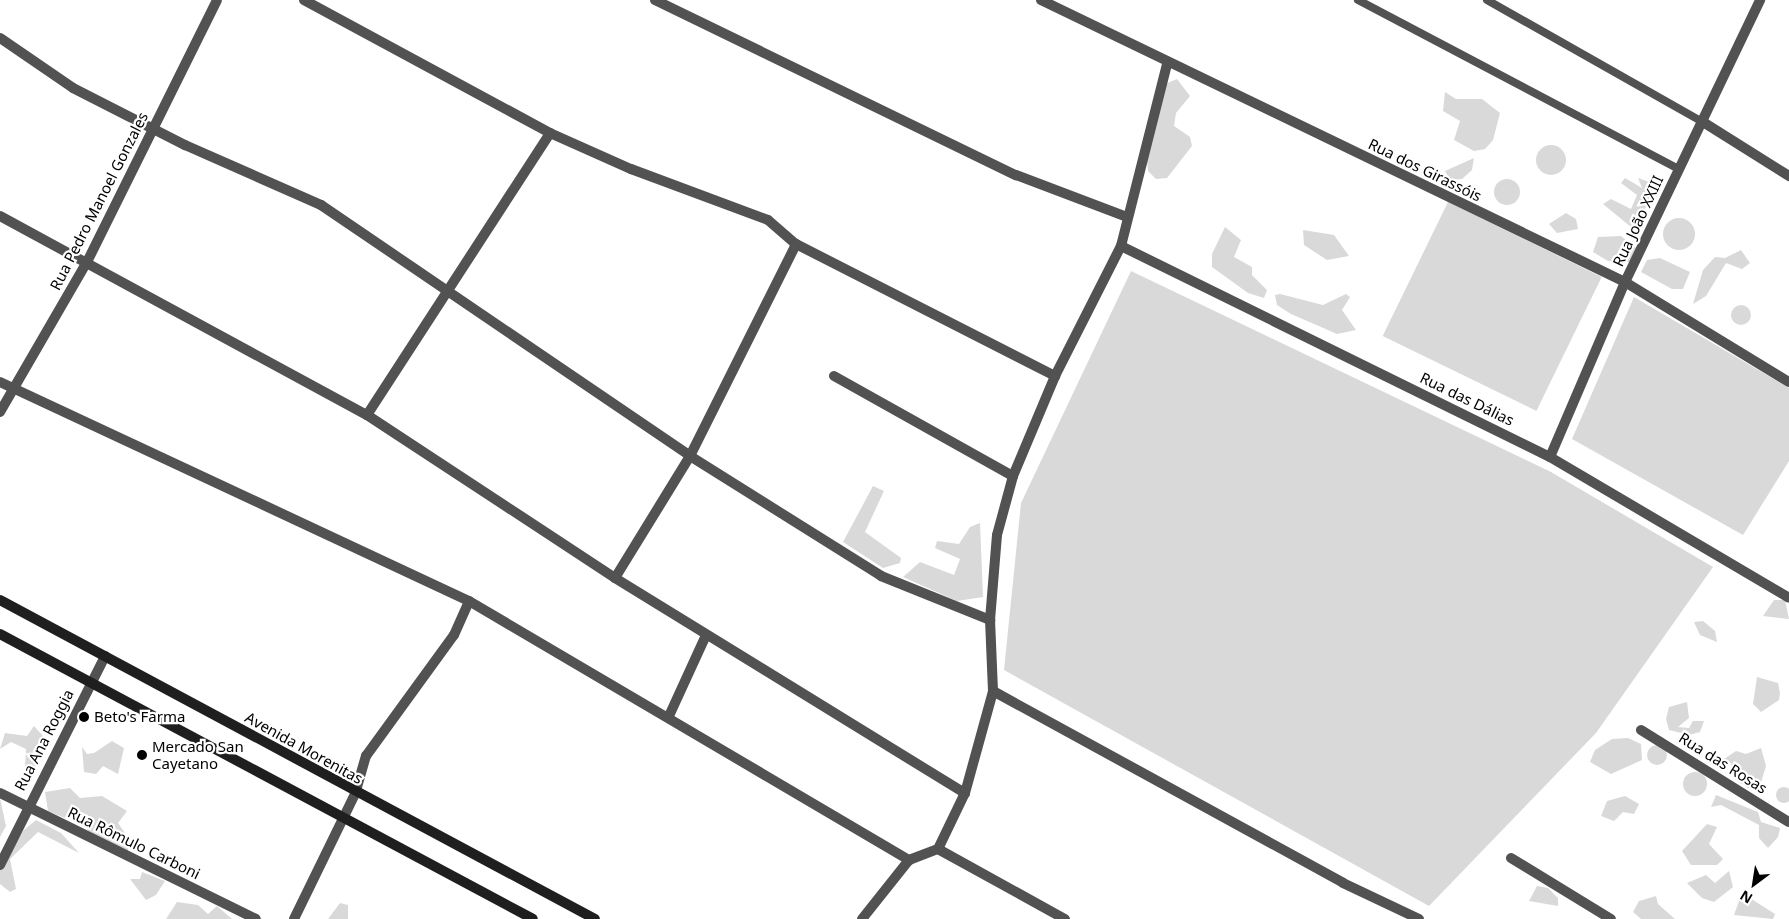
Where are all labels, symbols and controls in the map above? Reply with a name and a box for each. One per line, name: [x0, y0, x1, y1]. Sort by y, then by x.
street label: Rua Pedro Manoel Gonzales: [46, 109, 152, 293]
street label: Rua dos Girassóis: [1365, 135, 1485, 205]
street label: Rua João XXIII: [1609, 173, 1667, 269]
street label: Rua das Dálias: [1417, 368, 1517, 430]
street label: Rua Ana Roggia: [11, 686, 77, 794]
place label: Beto's Farma: [94, 708, 185, 726]
street label: Avenida Morenitas: [242, 708, 366, 788]
marker: Beto's Farma: [78, 711, 90, 723]
street label: Rua das Rosas: [1675, 729, 1771, 797]
place label: Mercado San Cayetano: [152, 737, 244, 772]
marker: Mercado San Cayetano: [136, 749, 148, 761]
street label: Rua Rômulo Carboni: [65, 803, 203, 883]
north arrow: [1729, 859, 1779, 909]
text: N: [1736, 886, 1756, 908]

